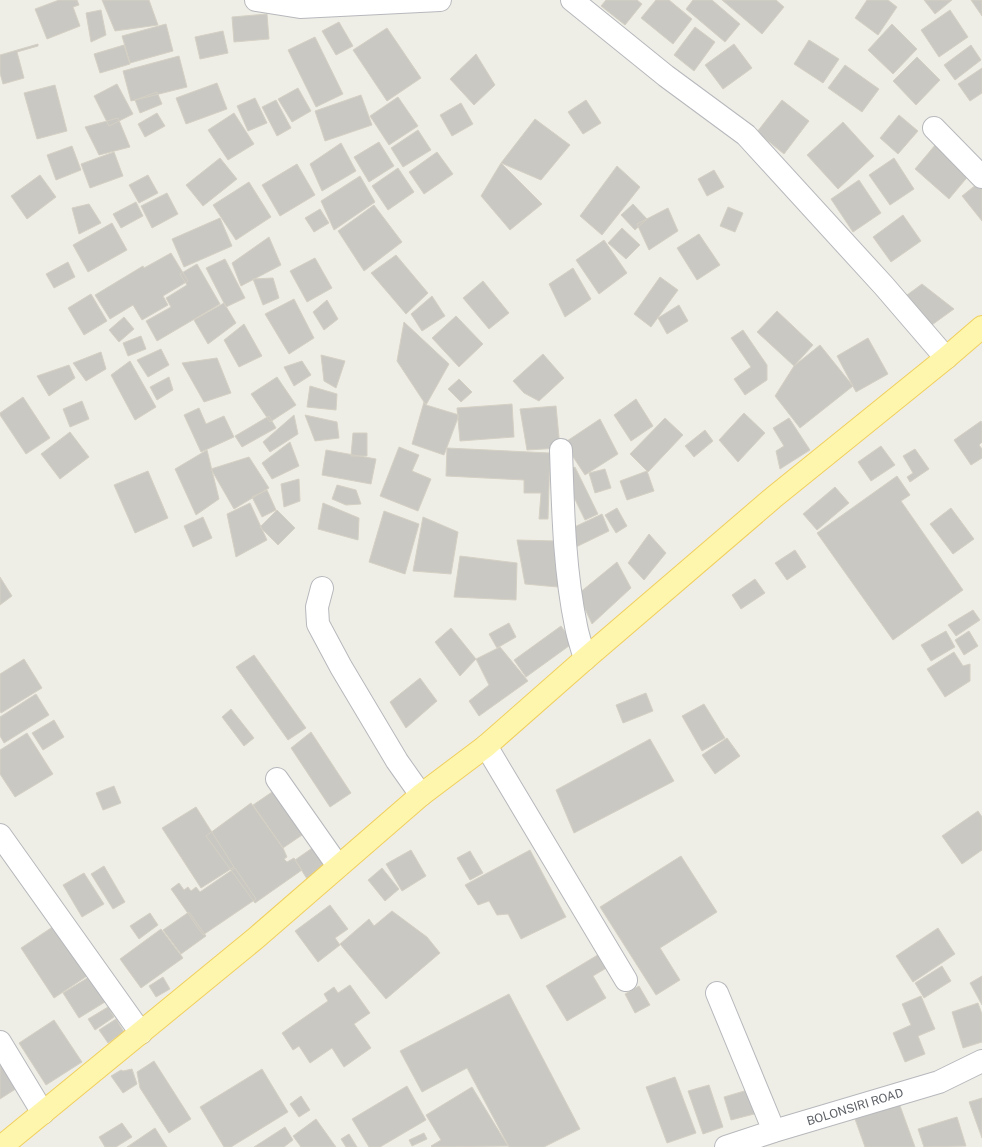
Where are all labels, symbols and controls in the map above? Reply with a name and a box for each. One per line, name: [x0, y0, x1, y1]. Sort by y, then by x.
street label: BOLONSIRI ROAD: [805, 1086, 905, 1128]

